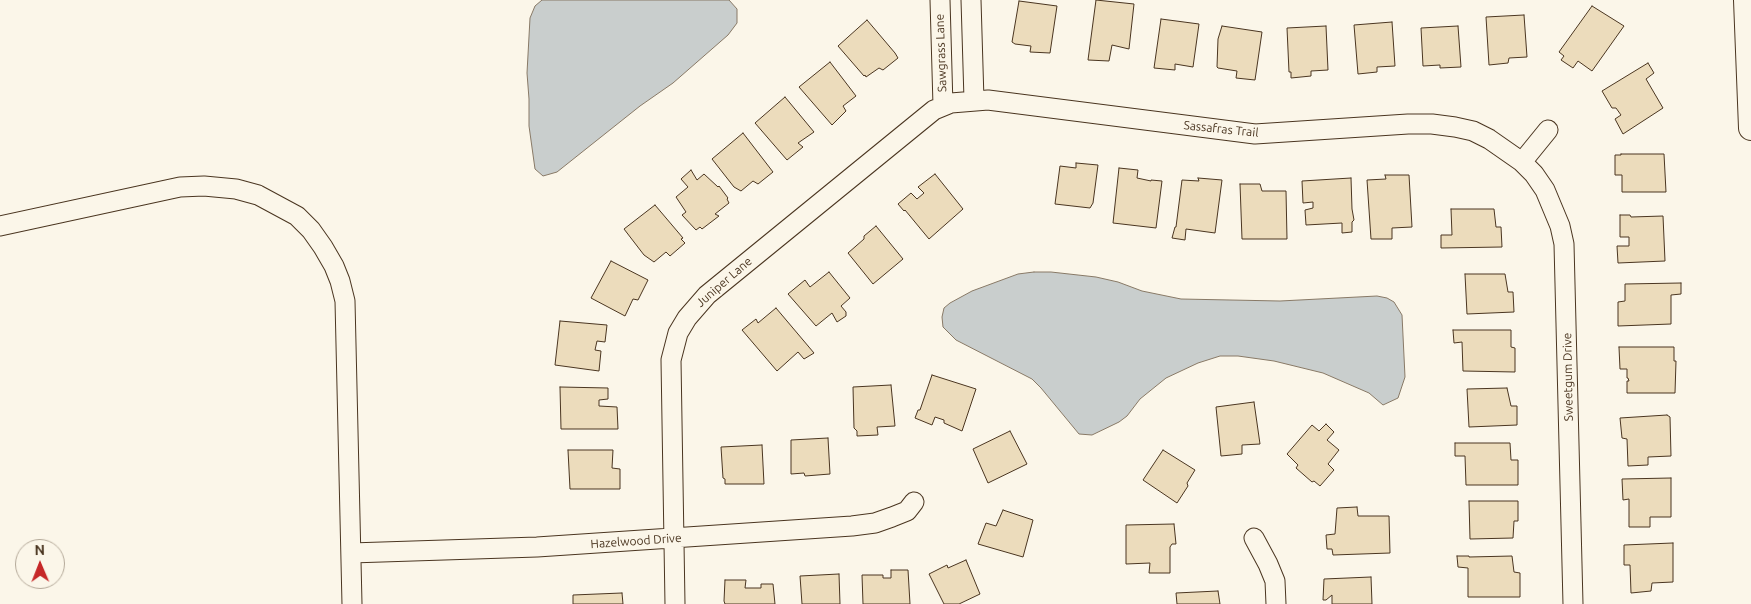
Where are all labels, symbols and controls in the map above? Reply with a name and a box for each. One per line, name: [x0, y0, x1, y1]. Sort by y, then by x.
street label: Sawgrass Lane: [932, 14, 950, 92]
street label: Sassafras Trail: [1183, 118, 1259, 140]
street label: Juniper Lane: [693, 254, 755, 310]
street label: Sweetgum Drive: [1560, 333, 1576, 421]
street label: Hazelwood Drive: [590, 531, 682, 551]
north arrow: [15, 539, 65, 589]
text: N: [34, 542, 45, 558]

